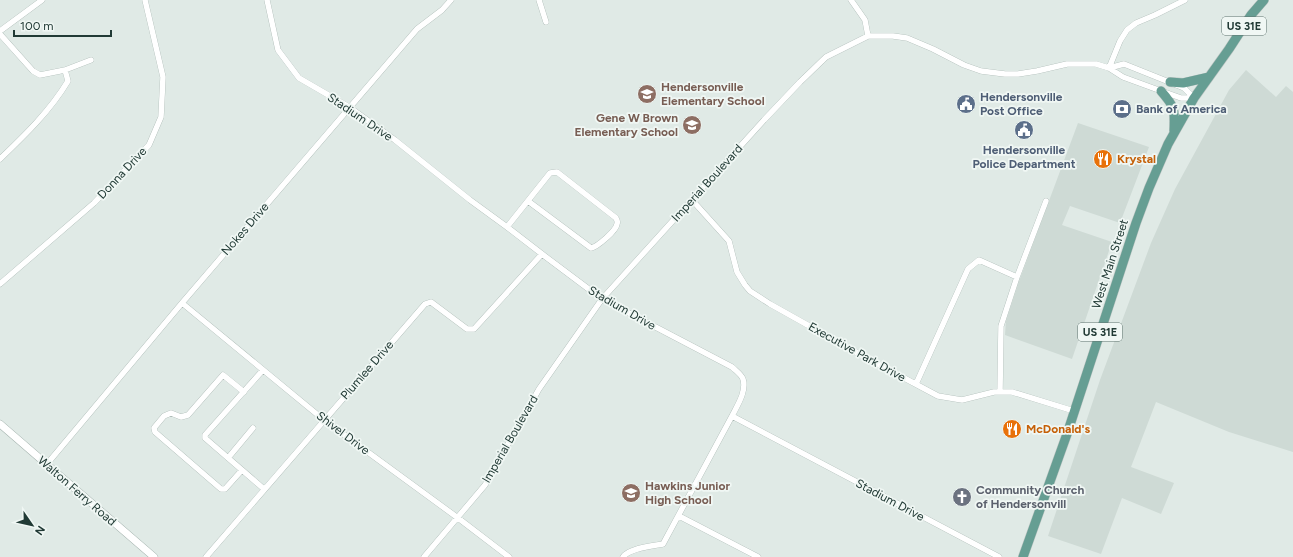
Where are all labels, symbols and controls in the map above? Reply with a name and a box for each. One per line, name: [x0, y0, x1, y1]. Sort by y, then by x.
scale bar: [14, 12, 111, 38]
road number: US 31E: [1222, 17, 1266, 35]
text: 100 m: [20, 19, 54, 33]
place label: Hendersonville Elementary School: [661, 80, 765, 108]
school or university icon: Hendersonville Elementary School: [636, 83, 658, 105]
street label: Stadium Drive: [325, 90, 396, 144]
place label: Hendersonville Post Office: [980, 90, 1063, 118]
public building icon: Hendersonville Post Office: [955, 93, 977, 115]
bank icon: Bank of America: [1111, 98, 1133, 120]
place label: Bank of America: [1136, 102, 1227, 116]
place label: Gene W Brown Elementary School: [574, 111, 678, 139]
school or university icon: Gene W Brown Elementary School: [681, 114, 703, 136]
public building icon: Hendersonville Police Department: [1013, 119, 1035, 141]
street label: Imperial Boulevard: [669, 142, 745, 224]
place label: Hendersonville Police Department: [972, 143, 1076, 171]
street label: Donna Drive: [95, 144, 150, 202]
restaurant icon: Krystal: [1092, 148, 1114, 170]
place label: Krystal: [1117, 152, 1156, 166]
street label: Nokes Drive: [218, 200, 272, 258]
street label: West Main Street: [1089, 217, 1131, 310]
street label: Stadium Drive: [586, 283, 659, 333]
street label: Executive Park Drive: [806, 319, 908, 385]
road number: US 31E: [1078, 323, 1122, 341]
street label: Plumlee Drive: [338, 338, 397, 402]
street label: Imperial Boulevard: [479, 393, 541, 485]
street label: Shivel Drive: [314, 408, 373, 458]
restaurant icon: McDonald's: [1001, 418, 1023, 440]
place label: McDonald's: [1026, 422, 1090, 436]
street label: Walton Ferry Road: [35, 453, 119, 529]
street label: Stadium Drive: [853, 476, 927, 524]
place label: Hawkins Junior High School: [645, 479, 730, 507]
school or university icon: Hawkins Junior High School: [620, 482, 642, 504]
place label: Community Church of Hendersonvill: [976, 483, 1084, 511]
church icon: Community Church of Hendersonvill: [951, 486, 973, 508]
north arrow: [12, 505, 52, 545]
text: N: [32, 523, 48, 537]

